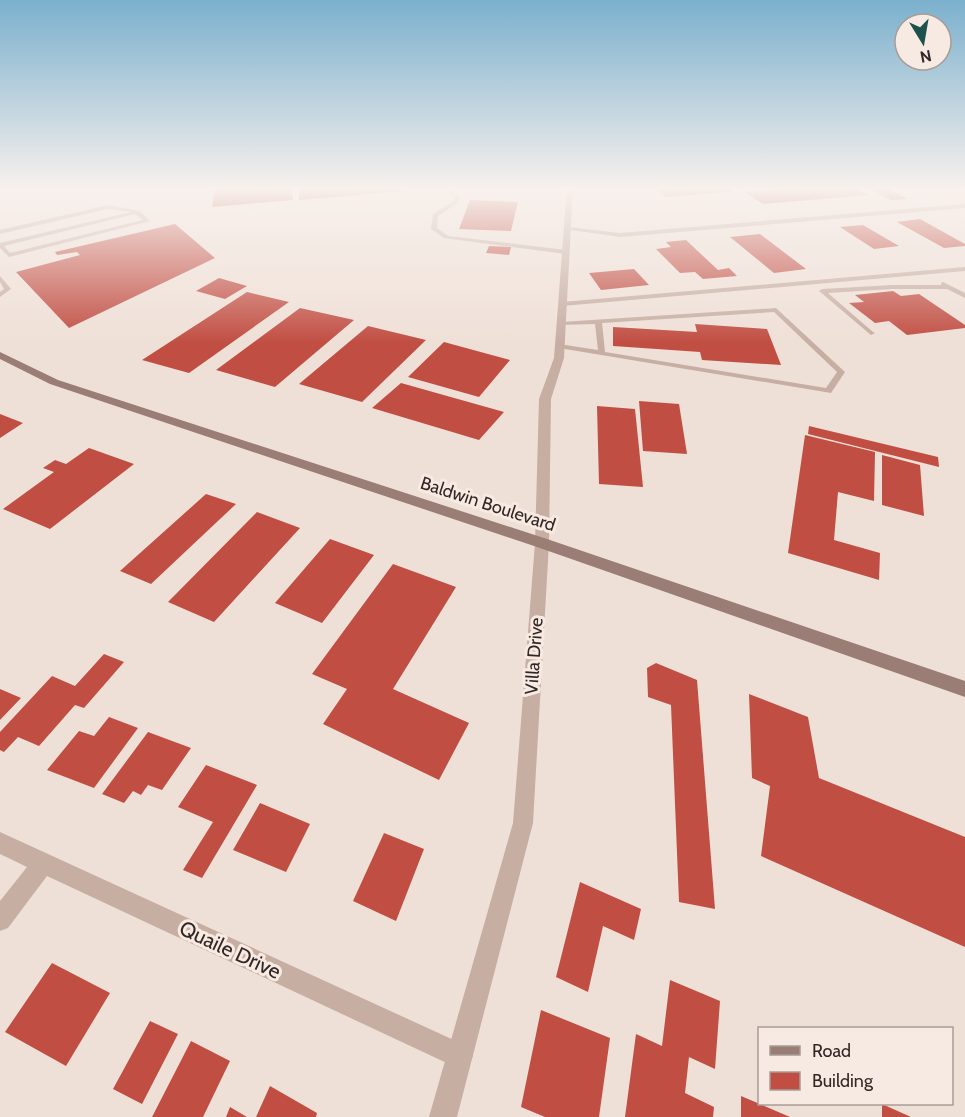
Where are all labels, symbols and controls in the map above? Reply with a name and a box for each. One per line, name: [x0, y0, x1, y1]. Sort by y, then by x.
north arrow: [893, 12, 953, 72]
text: N: [918, 46, 933, 67]
street label: Baldwin Boulevard: [418, 472, 558, 536]
street label: Villa Drive: [520, 617, 548, 695]
street label: Quaile Drive: [176, 915, 285, 984]
legend: [758, 1027, 953, 1105]
text: Road: [812, 1040, 851, 1062]
text: Building: [812, 1070, 874, 1092]

